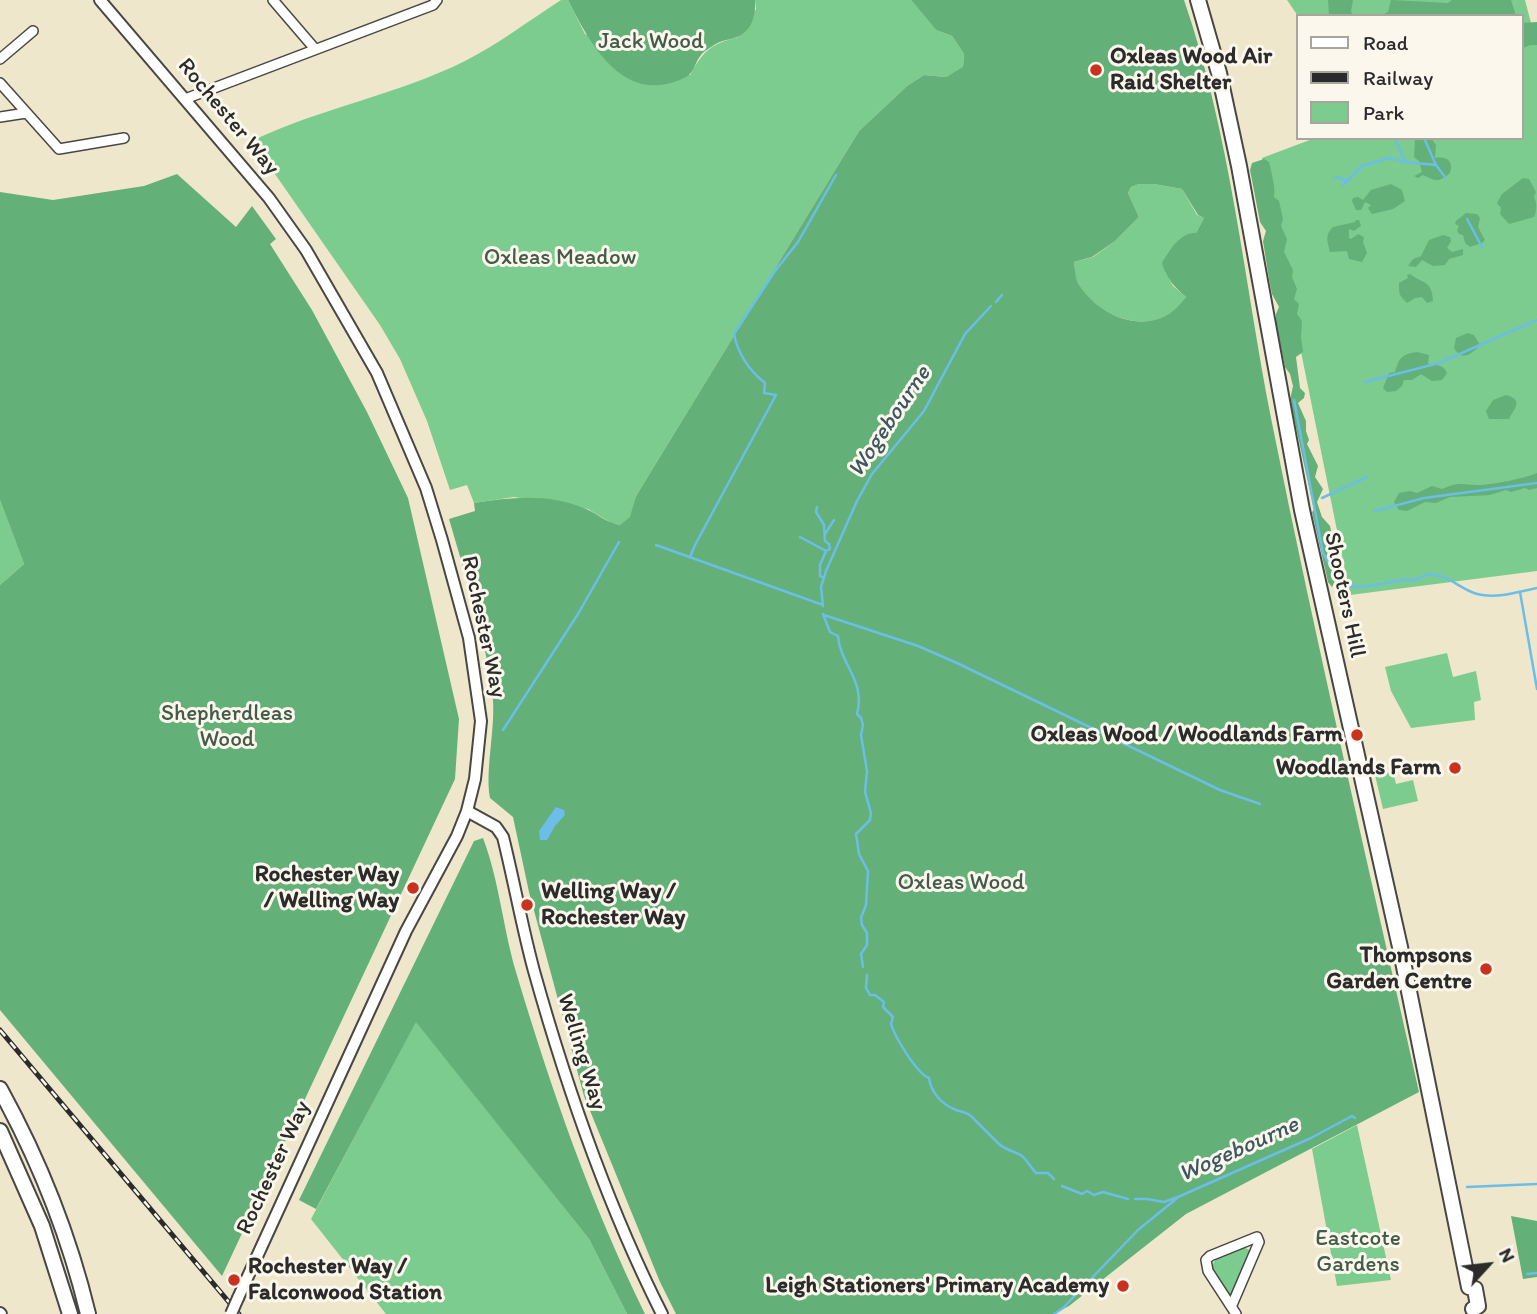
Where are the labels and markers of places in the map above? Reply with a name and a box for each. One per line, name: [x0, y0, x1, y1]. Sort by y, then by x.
place label: Oxleas Wood Air Raid Shelter: [1110, 43, 1272, 97]
marker: Oxleas Wood Air Raid Shelter: [1088, 62, 1104, 78]
place label: Oxleas Wood / Woodlands Farm: [1030, 721, 1343, 749]
marker: Oxleas Wood / Woodlands Farm: [1349, 727, 1365, 743]
place label: Woodlands Farm: [1276, 754, 1441, 782]
marker: Woodlands Farm: [1447, 760, 1463, 776]
place label: Rochester Way / Welling Way: [255, 861, 399, 915]
place label: Welling Way / Rochester Way: [541, 878, 685, 932]
marker: Rochester Way / Welling Way: [405, 880, 421, 896]
marker: Welling Way / Rochester Way: [519, 897, 535, 913]
place label: Thompsons Garden Centre: [1326, 942, 1472, 996]
marker: Thompsons Garden Centre: [1478, 961, 1494, 977]
place label: Rochester Way / Falconwood Station: [248, 1253, 442, 1307]
marker: Rochester Way / Falconwood Station: [226, 1272, 242, 1288]
place label: Leigh Stationers' Primary Academy: [765, 1272, 1109, 1300]
marker: Leigh Stationers' Primary Academy: [1115, 1278, 1131, 1294]

